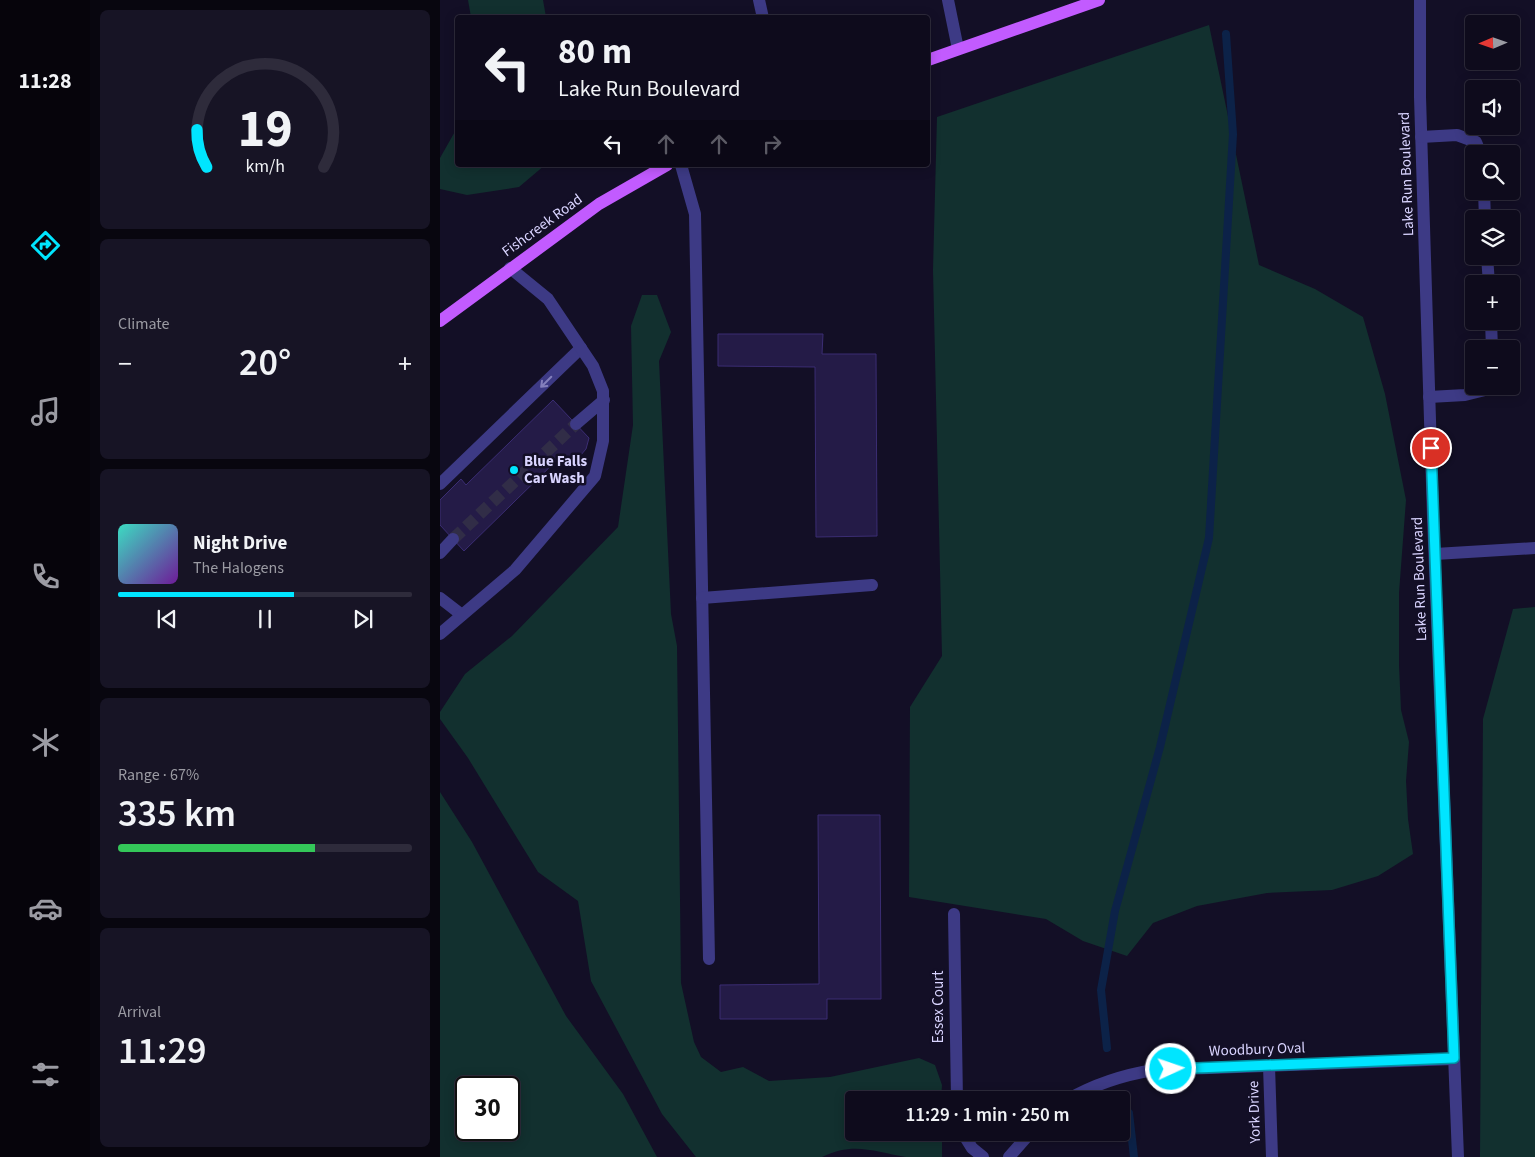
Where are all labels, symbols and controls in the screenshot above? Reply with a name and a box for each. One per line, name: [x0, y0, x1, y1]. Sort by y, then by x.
north arrow: [1465, 15, 1520, 70]
map controls: [1465, 15, 1520, 395]
text: 80 m: [558, 27, 632, 77]
icon: left: [475, 35, 540, 100]
text: 11:28: [18, 65, 72, 97]
text: Lake Run Boulevard: [558, 73, 741, 105]
button: sound: [1465, 80, 1520, 135]
text: 19: [238, 93, 292, 167]
street label: Lake Run Boulevard: [1394, 111, 1419, 237]
icon: left: [599, 130, 627, 158]
icon: ahead: [652, 130, 680, 158]
icon: ahead: [705, 130, 733, 158]
icon: right: [758, 130, 786, 158]
button: search: [1465, 145, 1520, 200]
text: km/h: [245, 154, 285, 179]
street label: Fishcreek Road: [498, 189, 587, 262]
button: layers: [1465, 210, 1520, 265]
icon: directions: [28, 228, 63, 263]
button: +: [1465, 275, 1520, 330]
text: Climate: [118, 313, 169, 335]
text: 20°: [239, 336, 291, 390]
button: −: [1465, 340, 1520, 395]
text: −: [118, 344, 132, 384]
text: +: [398, 344, 412, 384]
one-way arrow: [541, 376, 553, 388]
icon: music: [28, 394, 63, 429]
pin: [1410, 427, 1452, 469]
icon: arrive: [1417, 434, 1445, 462]
place label: Blue Falls Car Wash: [524, 451, 587, 489]
marker: Blue Falls Car Wash: [508, 464, 520, 476]
street label: Lake Run Boulevard: [1407, 516, 1432, 642]
text: Night Drive: [193, 530, 287, 557]
text: The Halogens: [193, 557, 284, 579]
icon: phone: [28, 559, 63, 594]
icon: previous: [153, 605, 181, 633]
icon: pause: [251, 605, 279, 633]
icon: next: [349, 605, 377, 633]
icon: climate: [28, 725, 63, 760]
text: Range · 67%: [118, 764, 199, 786]
text: 335 km: [118, 787, 236, 841]
icon: car: [28, 891, 63, 926]
street label: Essex Court: [928, 971, 949, 1043]
text: Arrival: [118, 1001, 161, 1023]
text: 11:29: [118, 1024, 206, 1078]
street label: Woodbury Oval: [1208, 1037, 1306, 1062]
position arrow: [1144, 1042, 1196, 1094]
icon: filters: [28, 1057, 63, 1092]
speed limit sign: 30: [455, 1076, 520, 1141]
street label: York Drive: [1243, 1080, 1266, 1145]
text: 11:29 · 1 min · 250 m: [905, 1102, 1070, 1129]

